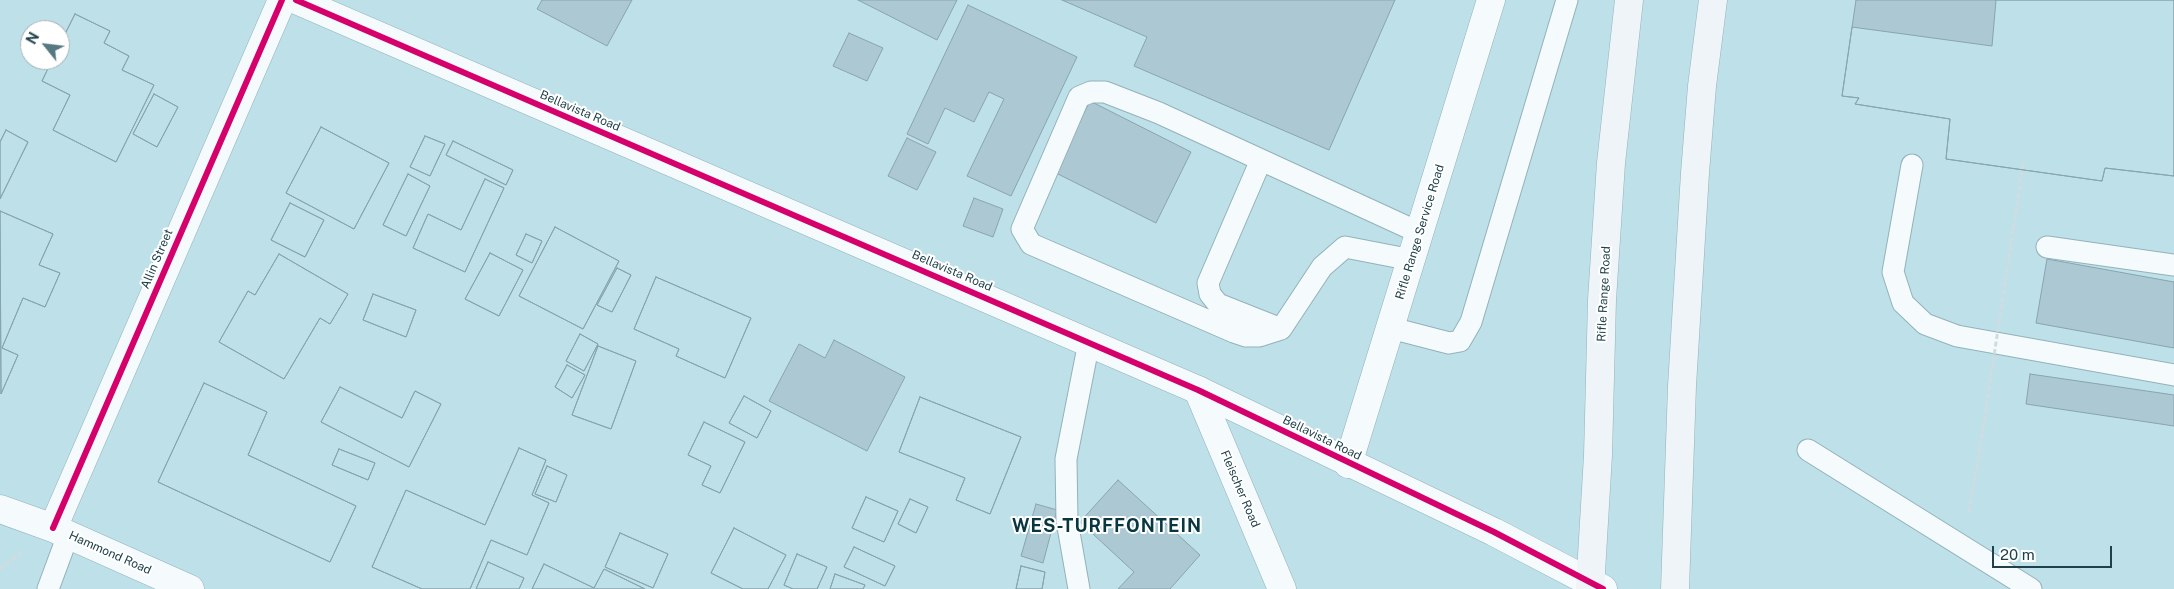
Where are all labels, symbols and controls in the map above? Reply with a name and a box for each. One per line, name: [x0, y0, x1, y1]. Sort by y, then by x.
north arrow: [20, 20, 70, 70]
text: N: [23, 30, 42, 47]
street label: Bellavista Road: [538, 88, 622, 134]
street label: Rifle Range Service Road: [1393, 163, 1447, 301]
street label: Allin Street: [138, 227, 176, 291]
street label: Rifle Range Road: [1594, 246, 1614, 342]
street label: Bellavista Road: [910, 248, 994, 294]
street label: Bellavista Road: [1280, 413, 1364, 463]
street label: Fleischer Road: [1217, 448, 1263, 530]
district label: WES-TURFFONTEIN: [1010, 515, 1204, 537]
street label: Hammond Road: [67, 528, 153, 578]
scale bar: [1994, 536, 2114, 568]
text: 20 m: [2000, 546, 2035, 563]

